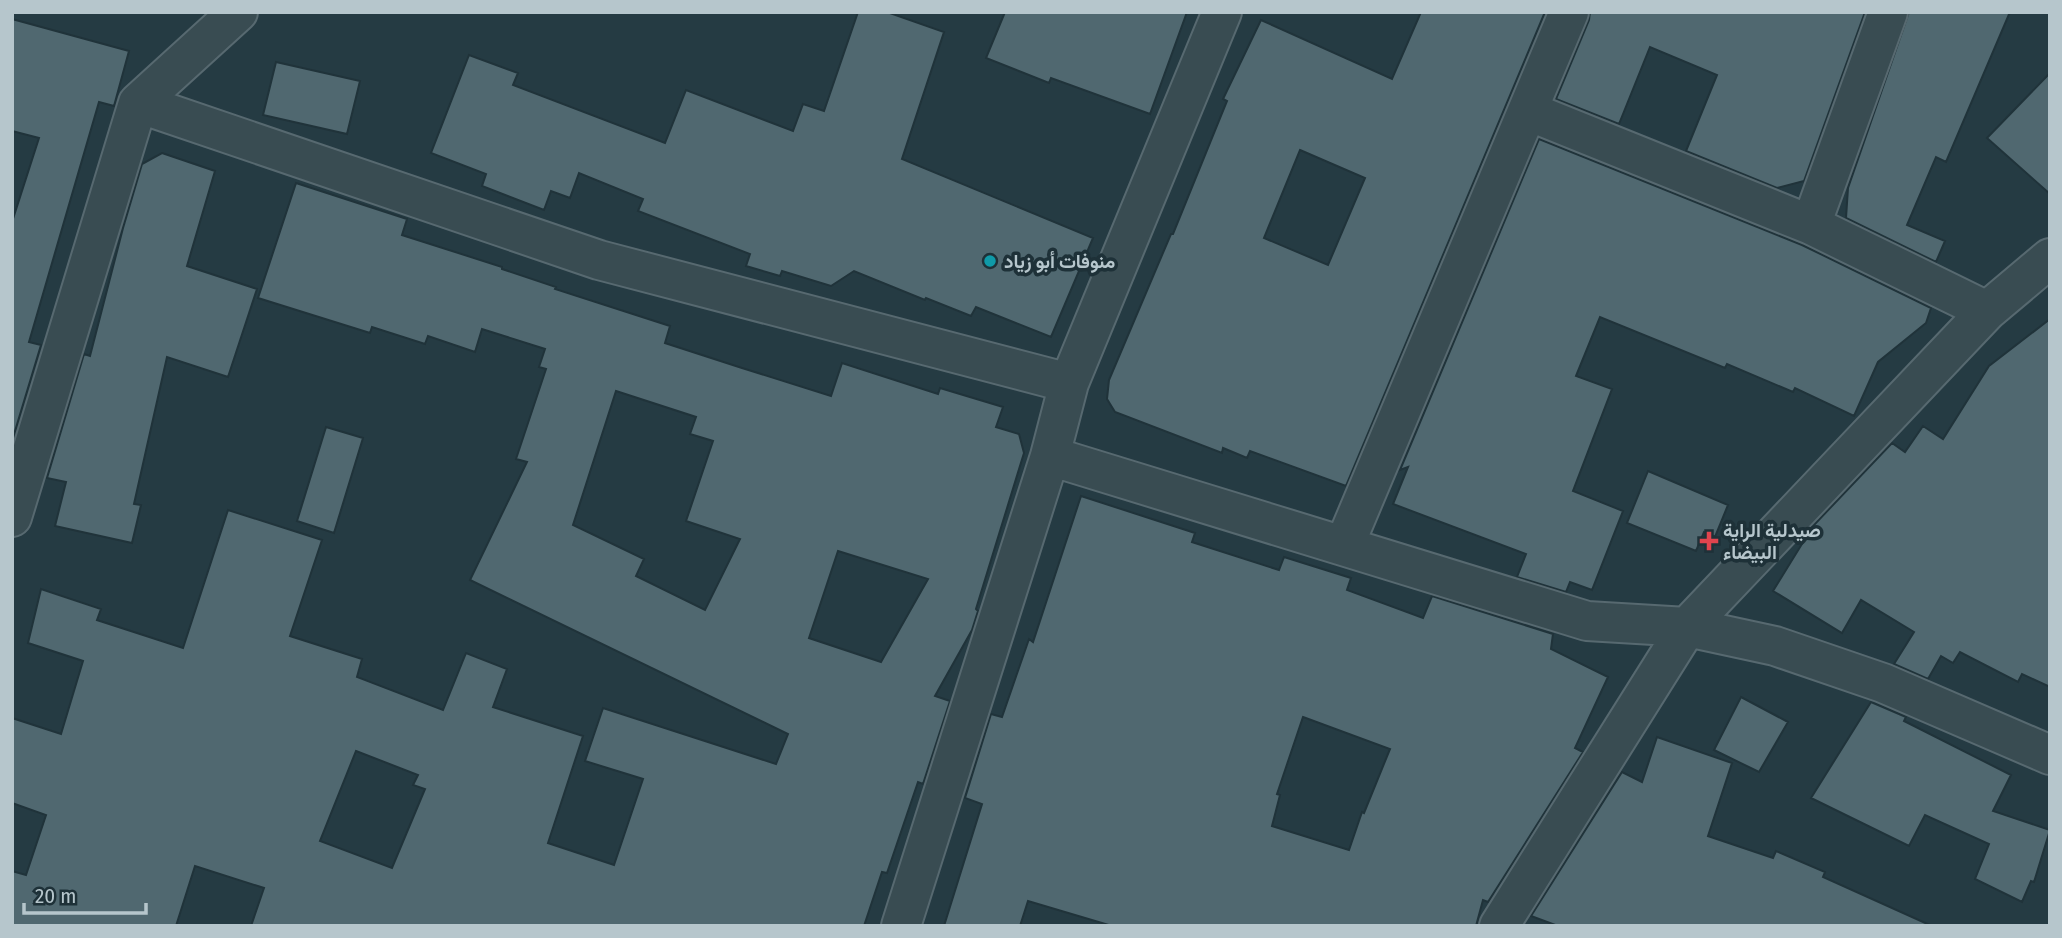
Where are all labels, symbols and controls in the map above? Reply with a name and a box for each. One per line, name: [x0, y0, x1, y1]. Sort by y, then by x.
place label: منوفات أبو زياد: [1004, 250, 1115, 274]
marker: منوفات أبو زياد: [982, 253, 998, 269]
place label: صيدلية الراية البيضاء: [1723, 519, 1821, 564]
marker: صيدلية الراية البيضاء: [1701, 533, 1717, 549]
scale bar: [24, 872, 147, 916]
text: 20 m: [35, 883, 76, 909]

